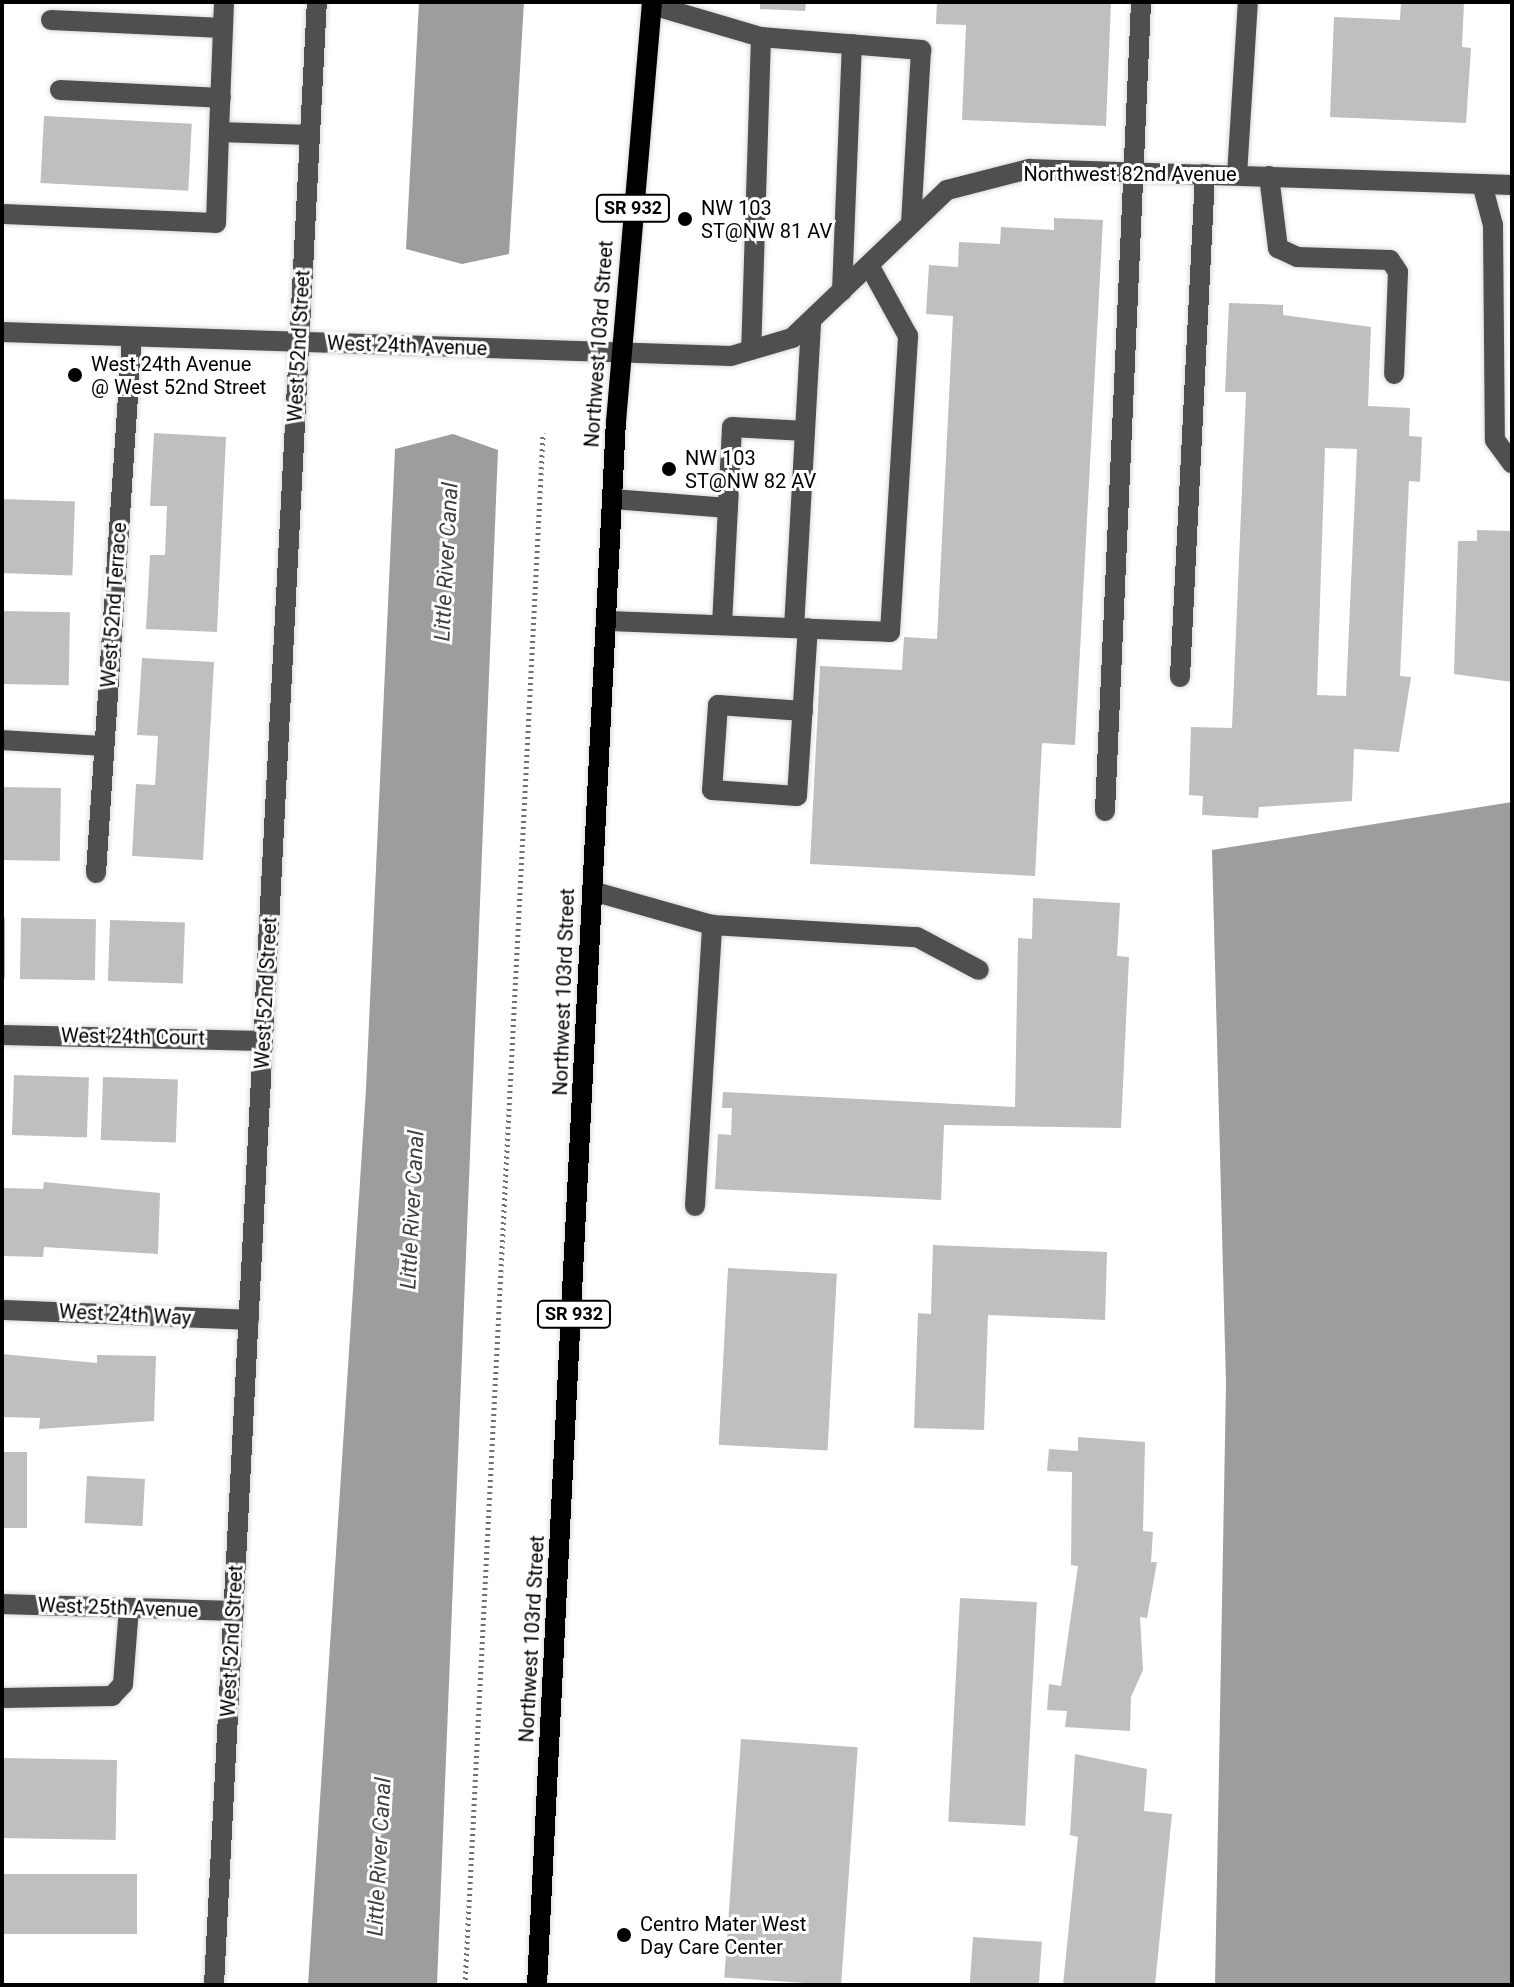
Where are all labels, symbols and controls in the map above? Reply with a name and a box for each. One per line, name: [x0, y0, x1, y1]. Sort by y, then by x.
street label: Northwest 82nd Avenue: [1023, 162, 1237, 186]
road number: SR 932: [595, 194, 671, 222]
place label: NW 103 ST@NW 81 AV: [701, 196, 832, 243]
marker: NW 103 ST@NW 81 AV: [676, 210, 694, 228]
street label: Northwest 103rd Street: [580, 240, 618, 448]
street label: West 52nd Street: [283, 269, 315, 423]
street label: West 24th Avenue: [326, 331, 488, 361]
place label: West 24th Avenue @ West 52nd Street: [91, 352, 266, 399]
marker: West 24th Avenue @ West 52nd Street: [66, 366, 84, 384]
place label: NW 103 ST@NW 82 AV: [685, 446, 816, 493]
marker: NW 103 ST@NW 82 AV: [660, 460, 678, 478]
water label: Little River Canal: [429, 482, 463, 642]
street label: West 52nd Terrace: [96, 521, 132, 689]
street label: Northwest 103rd Street: [548, 888, 580, 1096]
street label: West 52nd Street: [250, 916, 282, 1070]
street label: West 24th Court: [61, 1024, 205, 1050]
water label: Little River Canal: [395, 1130, 429, 1290]
street label: West 24th Way: [58, 1300, 192, 1330]
road number: SR 932: [536, 1300, 612, 1328]
street label: Northwest 103rd Street: [515, 1535, 549, 1743]
street label: West 52nd Street: [216, 1564, 248, 1718]
street label: West 25th Avenue: [37, 1593, 199, 1623]
water label: Little River Canal: [362, 1777, 396, 1937]
place label: Centro Mater West Day Care Center: [640, 1912, 806, 1959]
marker: Centro Mater West Day Care Center: [615, 1926, 633, 1944]

